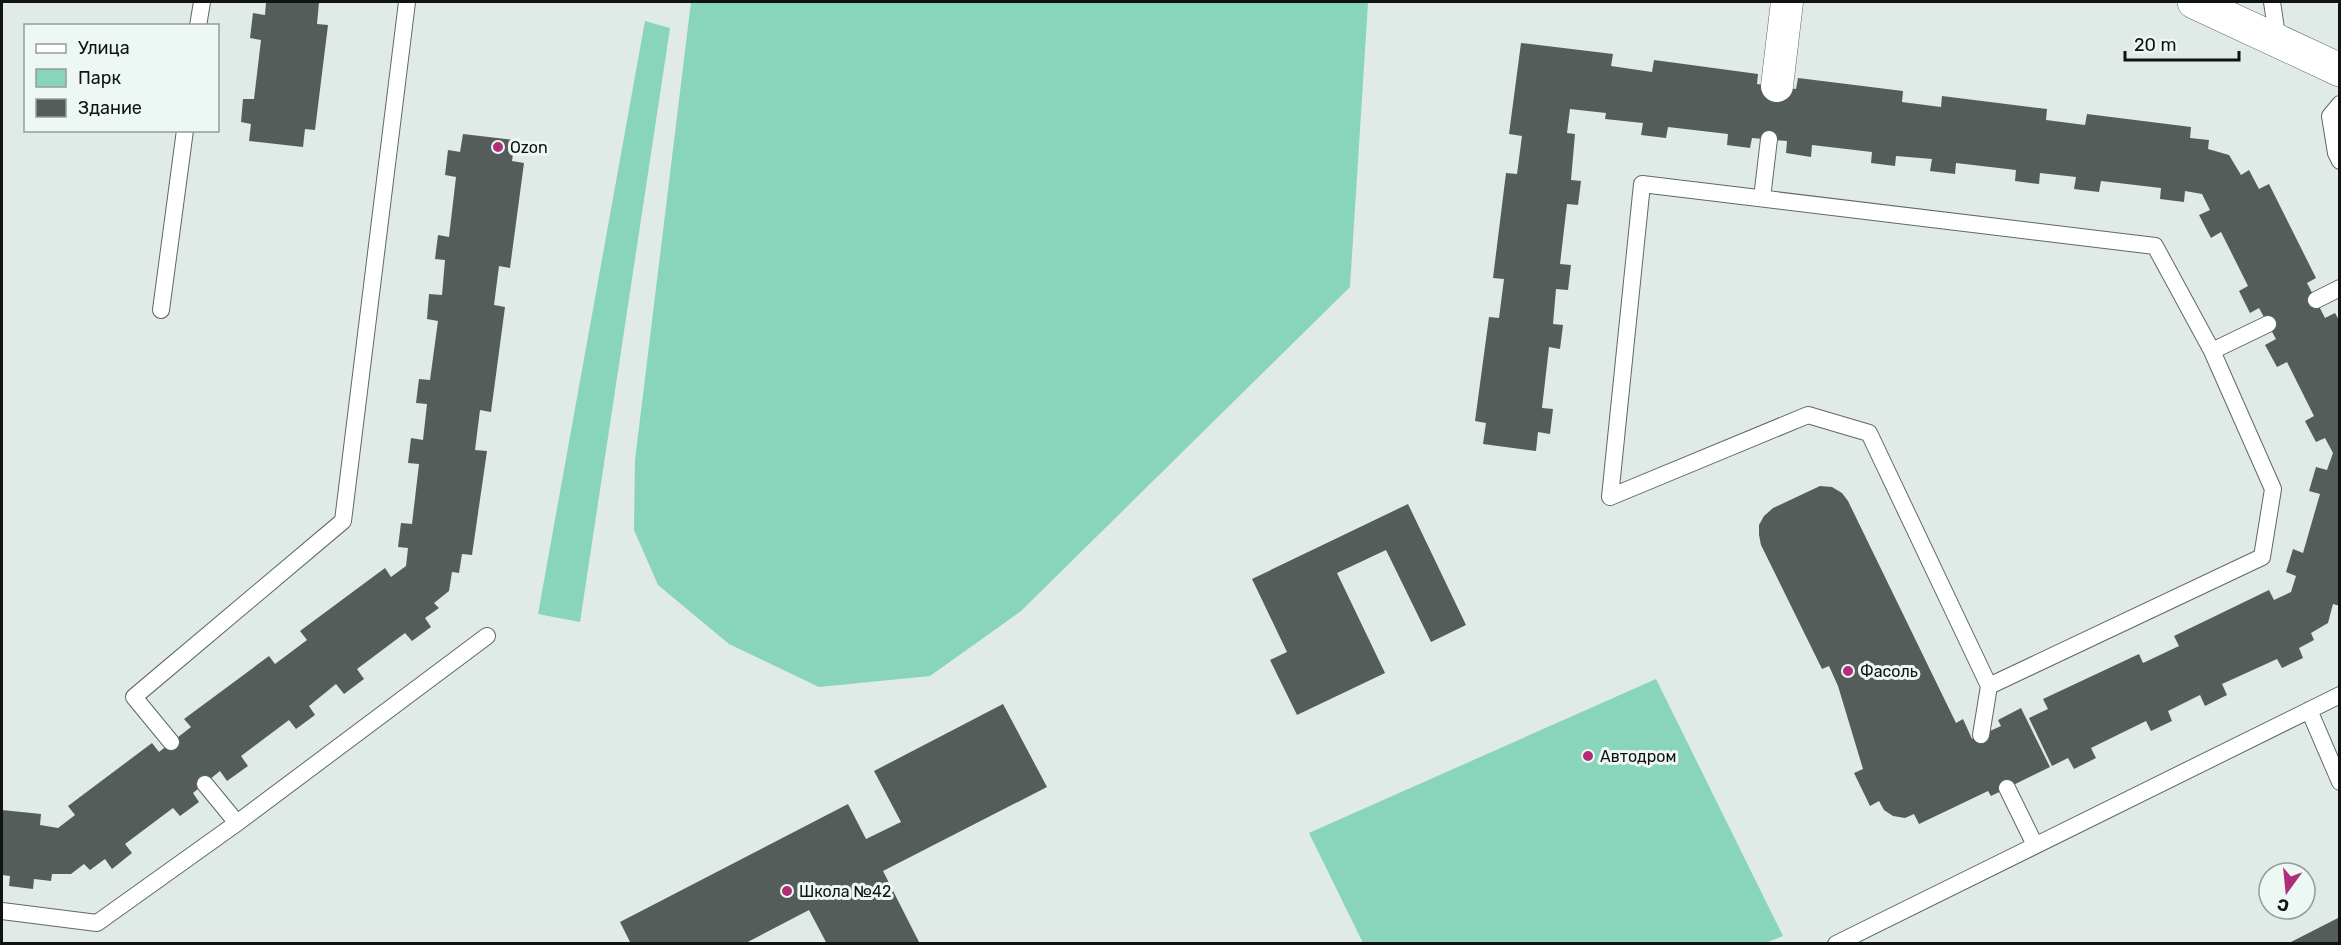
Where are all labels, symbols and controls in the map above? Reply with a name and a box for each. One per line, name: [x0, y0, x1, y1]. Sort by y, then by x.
legend: [24, 24, 219, 132]
scale bar: [2125, 24, 2239, 62]
text: 20 m: [2134, 34, 2176, 56]
text: Улица: [78, 37, 130, 59]
text: Парк: [78, 67, 122, 89]
text: Здание: [78, 97, 142, 119]
place label: Ozon: [510, 138, 548, 157]
marker: Ozon: [491, 140, 505, 154]
place label: Фасоль: [1860, 662, 1918, 681]
marker: Фасоль: [1841, 664, 1855, 678]
place label: Автодром: [1600, 747, 1676, 766]
marker: Автодром: [1581, 749, 1595, 763]
north arrow: [2257, 861, 2317, 921]
place label: Школа №42: [799, 882, 891, 901]
marker: Школа №42: [780, 884, 794, 898]
text: С: [2275, 894, 2291, 916]

